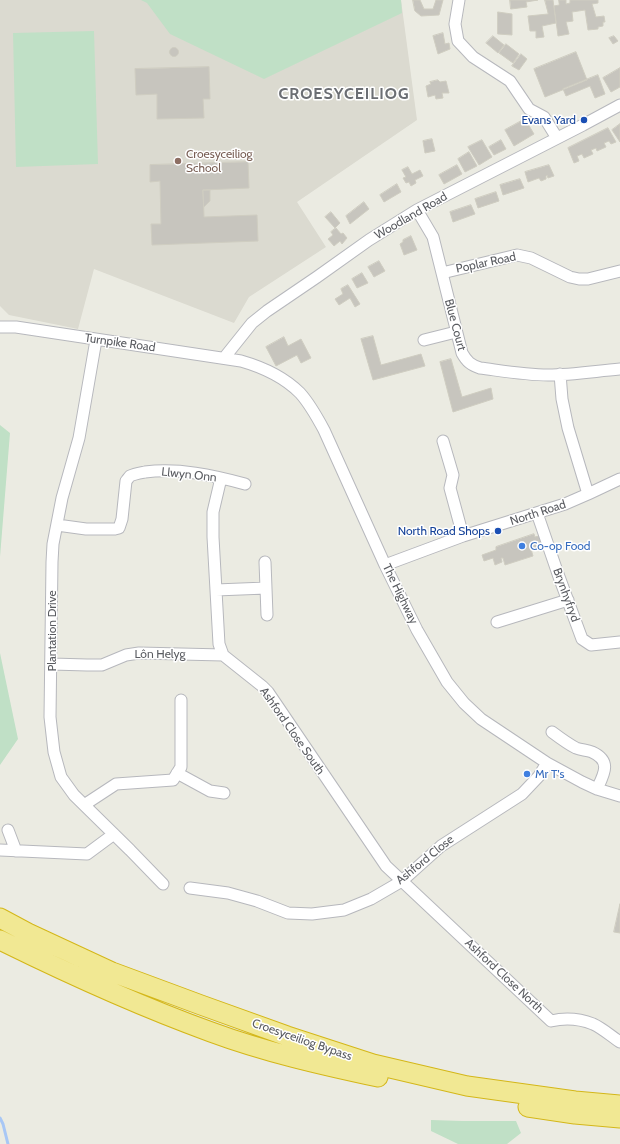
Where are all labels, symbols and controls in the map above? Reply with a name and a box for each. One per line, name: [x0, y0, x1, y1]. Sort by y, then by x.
district label: CROESYCEILIOG: [278, 84, 410, 104]
place label: Evans Yard: [522, 113, 576, 127]
marker: Evans Yard: [579, 115, 589, 125]
place label: Croesyceiliog School: [186, 147, 253, 175]
marker: Croesyceiliog School: [173, 156, 183, 166]
street label: Woodland Road: [372, 189, 450, 243]
street label: Poplar Road: [455, 250, 517, 276]
street label: Blue Court: [441, 298, 469, 352]
street label: Turnpike Road: [84, 331, 156, 355]
street label: Llwyn Onn: [161, 465, 217, 485]
street label: North Road: [508, 497, 568, 529]
place label: North Road Shops: [398, 524, 490, 538]
marker: North Road Shops: [493, 526, 503, 536]
place label: Co-op Food: [530, 539, 591, 553]
marker: Co-op Food: [517, 541, 527, 551]
street label: The Highway: [379, 562, 421, 626]
street label: Brynhyfryd: [550, 566, 582, 624]
street label: Plantation Drive: [45, 590, 59, 672]
street label: Lôn Helyg: [134, 647, 186, 661]
street label: Ashford Close South: [256, 685, 328, 777]
place label: Mr T's: [535, 767, 564, 781]
marker: Mr T's: [522, 769, 532, 779]
street label: Ashford Close: [393, 832, 457, 888]
street label: Ashford Close North: [462, 936, 546, 1016]
street label: Croesyceiliog Bypass: [250, 1016, 354, 1064]

